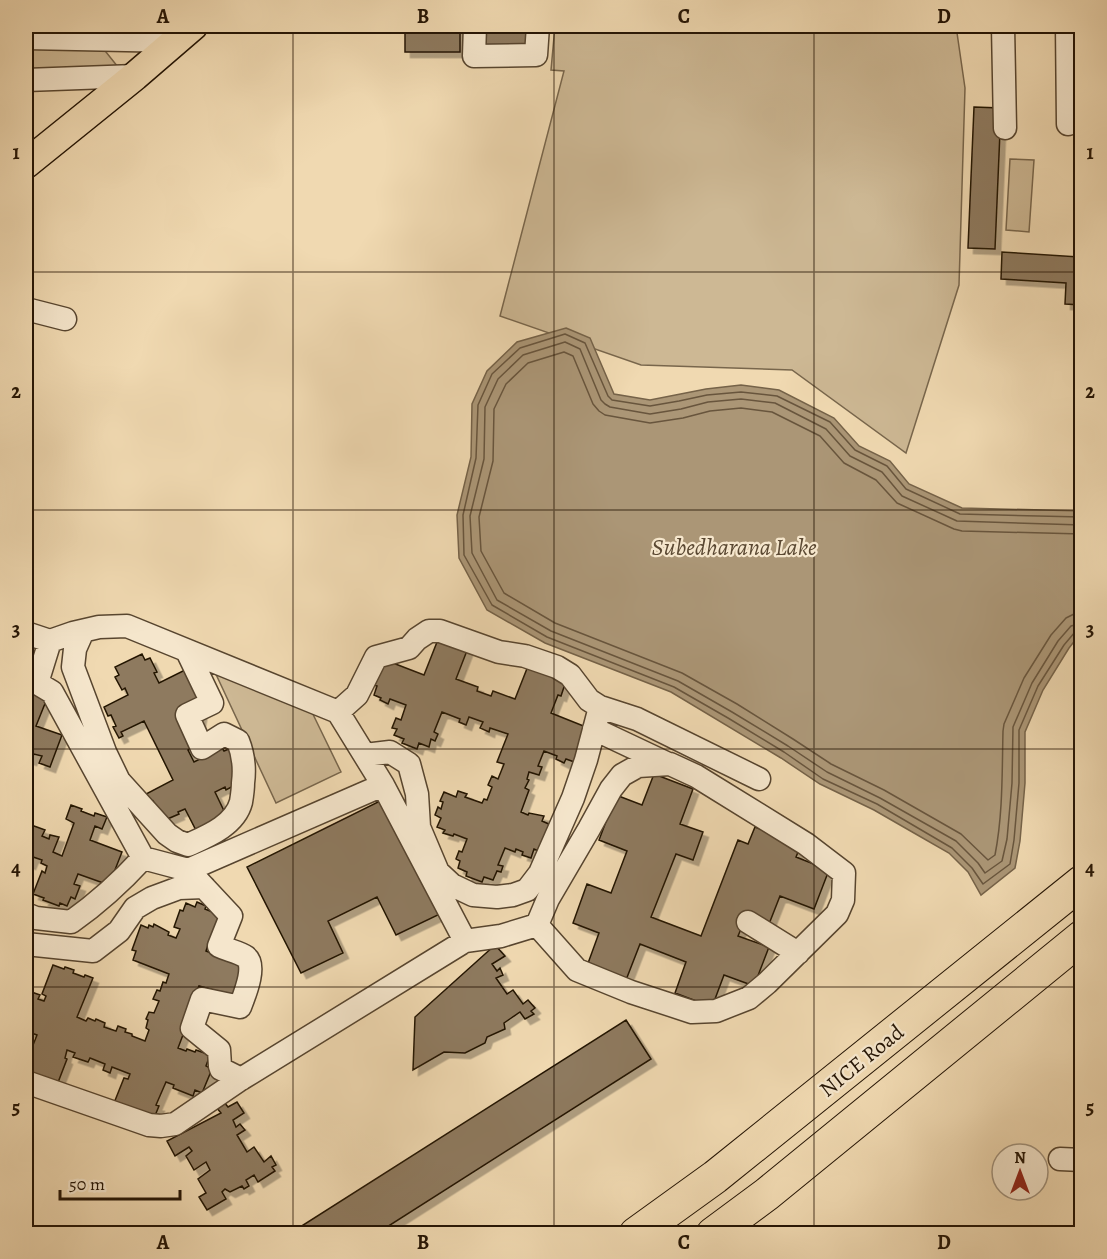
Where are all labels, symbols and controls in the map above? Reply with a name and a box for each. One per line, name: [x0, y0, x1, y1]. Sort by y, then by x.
text: A: [156, 3, 170, 30]
text: B: [417, 3, 429, 30]
text: C: [678, 3, 690, 30]
text: D: [937, 3, 951, 30]
text: 1: [12, 139, 20, 166]
text: 1: [1086, 139, 1094, 166]
text: 2: [11, 378, 21, 405]
text: 2: [1085, 378, 1095, 405]
water label: Subedharana Lake: [652, 531, 817, 563]
text: 3: [12, 616, 20, 643]
text: 3: [1086, 616, 1094, 643]
text: 4: [11, 855, 21, 882]
text: 4: [1085, 855, 1095, 882]
street label: NICE Road: [813, 1017, 910, 1104]
text: 5: [12, 1094, 20, 1121]
text: 5: [1086, 1094, 1094, 1121]
north arrow: [990, 1142, 1050, 1202]
text: N: [1014, 1147, 1026, 1169]
scale bar: [60, 1163, 180, 1201]
text: 50 m: [69, 1172, 105, 1196]
text: A: [156, 1229, 170, 1256]
text: B: [417, 1229, 429, 1256]
text: C: [678, 1229, 690, 1256]
text: D: [937, 1229, 951, 1256]

